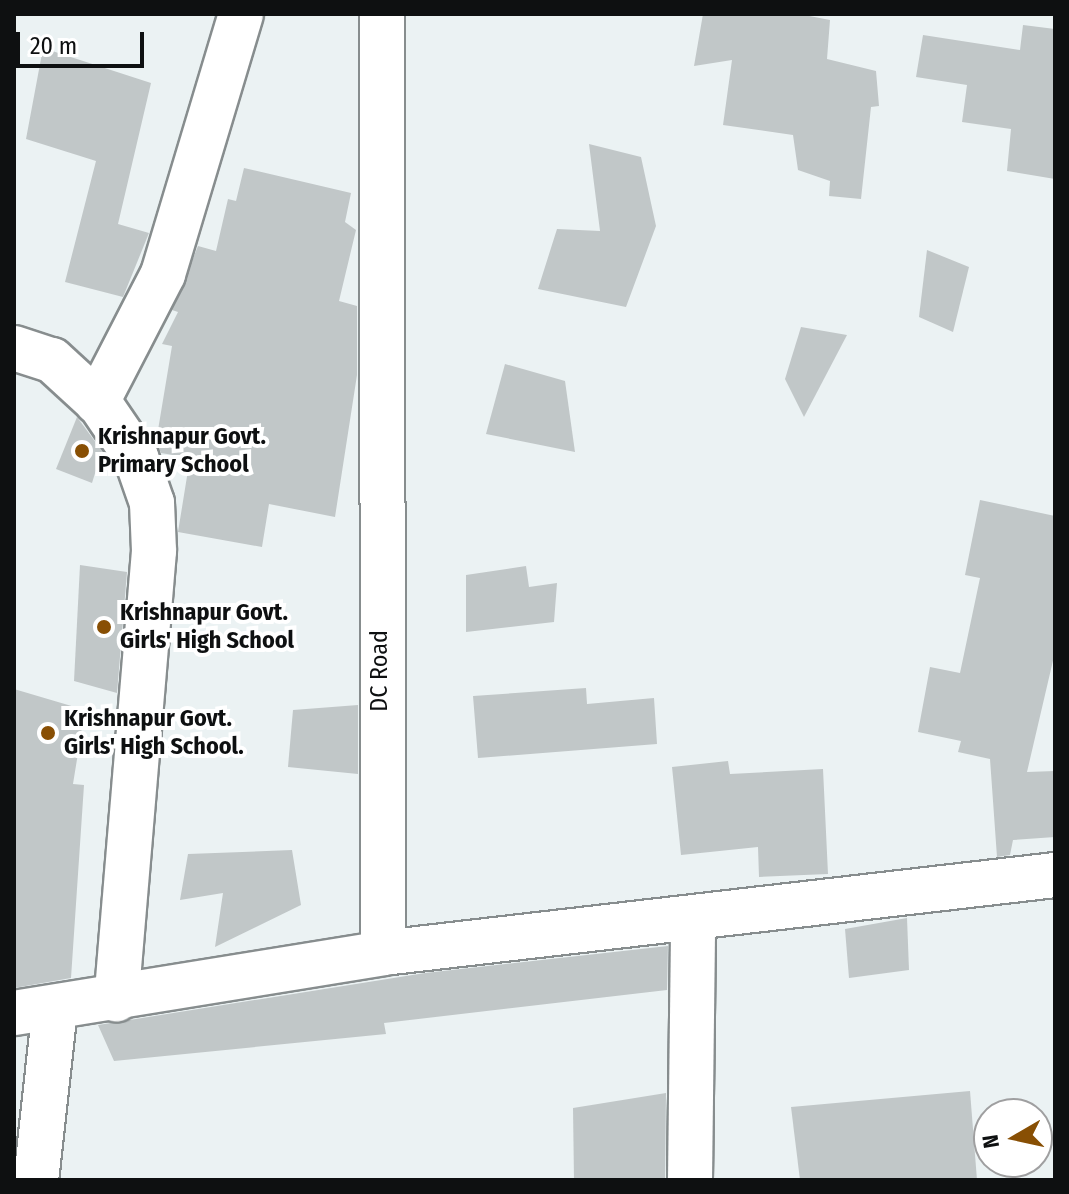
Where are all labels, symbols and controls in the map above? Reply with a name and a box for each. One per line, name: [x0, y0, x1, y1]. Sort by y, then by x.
scale bar: [20, 16, 148, 66]
text: 20 m: [30, 32, 77, 60]
place label: Krishnapur Govt. Primary School: [98, 423, 266, 479]
marker: Krishnapur Govt. Primary School: [73, 442, 91, 460]
place label: Krishnapur Govt. Girls' High School: [120, 599, 294, 655]
marker: Krishnapur Govt. Girls' High School: [95, 618, 113, 636]
street label: DC Road: [366, 630, 394, 712]
place label: Krishnapur Govt. Girls' High School.: [64, 705, 244, 761]
marker: Krishnapur Govt. Girls' High School.: [39, 724, 57, 742]
north arrow: [973, 1098, 1053, 1178]
text: N: [976, 1133, 1005, 1150]

